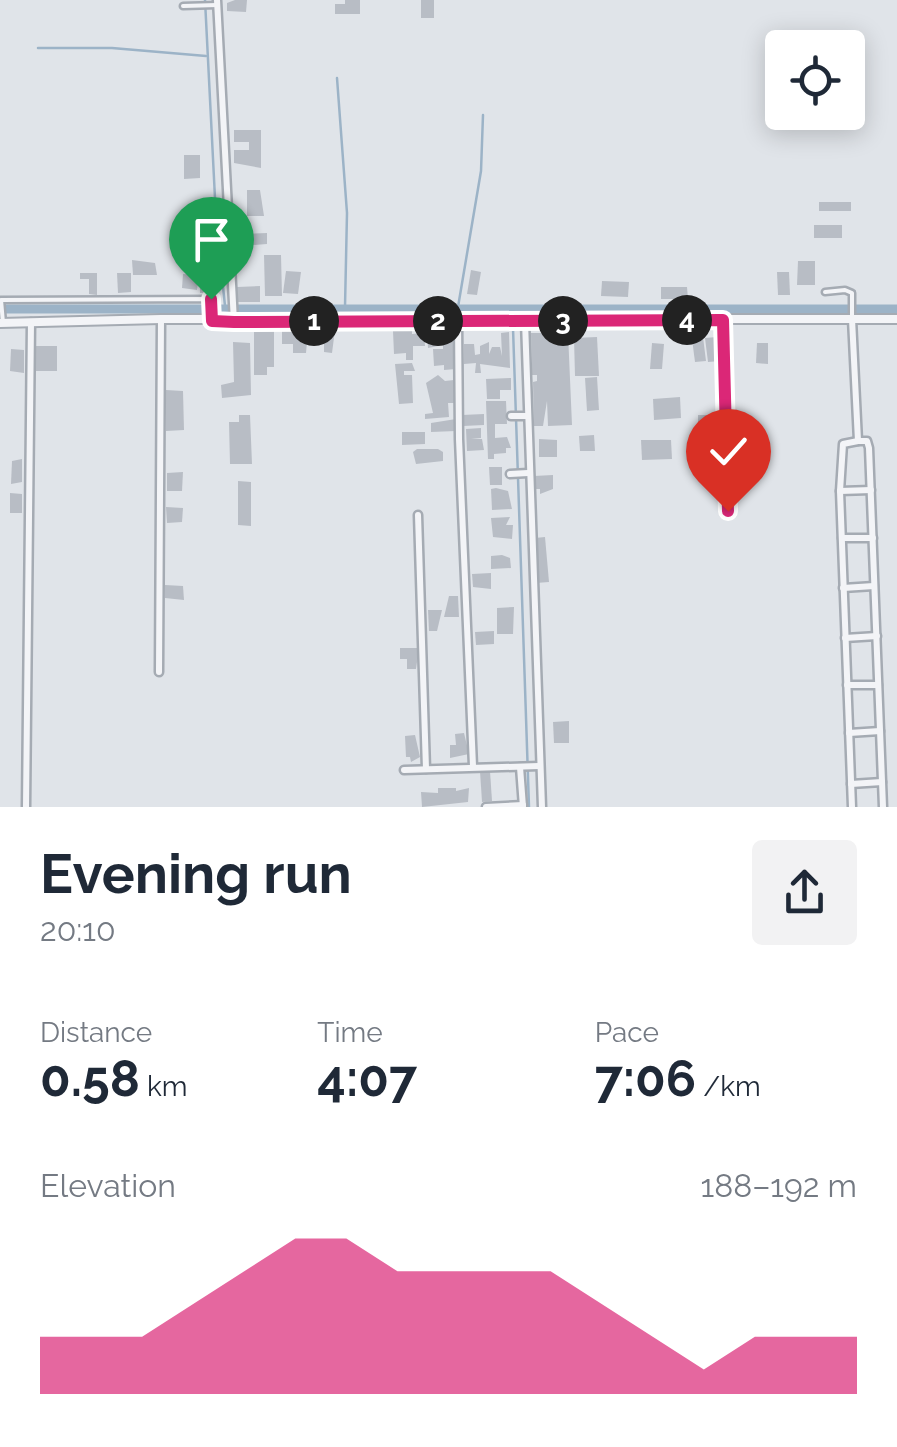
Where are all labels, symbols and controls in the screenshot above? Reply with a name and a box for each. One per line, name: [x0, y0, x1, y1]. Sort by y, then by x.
map controls: [765, 30, 865, 130]
button: locate: [765, 30, 865, 130]
pin: [169, 197, 254, 300]
icon: arrive: [184, 212, 239, 267]
pin: 4: [662, 295, 712, 345]
pin: 1: [289, 296, 339, 346]
pin: 2: [413, 296, 463, 346]
pin: 3: [538, 296, 588, 346]
text: 4: [679, 303, 695, 336]
text: 1: [307, 304, 321, 337]
text: 2: [430, 304, 446, 337]
text: 3: [555, 304, 571, 337]
pin: [686, 409, 771, 512]
icon: check: [701, 424, 756, 479]
button: share: [752, 840, 857, 945]
text: Evening run: [40, 841, 352, 906]
text: 20:10: [40, 911, 116, 948]
text: Distance: [40, 1016, 152, 1049]
text: Time: [317, 1016, 383, 1049]
text: Pace: [595, 1016, 659, 1049]
text: 0.58: [40, 1049, 140, 1108]
text: 4:07: [317, 1049, 417, 1108]
text: 7:06: [595, 1049, 696, 1108]
text: km: [140, 1070, 188, 1103]
text: /km: [696, 1070, 761, 1103]
text: Elevation: [40, 1167, 176, 1204]
text: 188–192 m: [701, 1167, 857, 1204]

